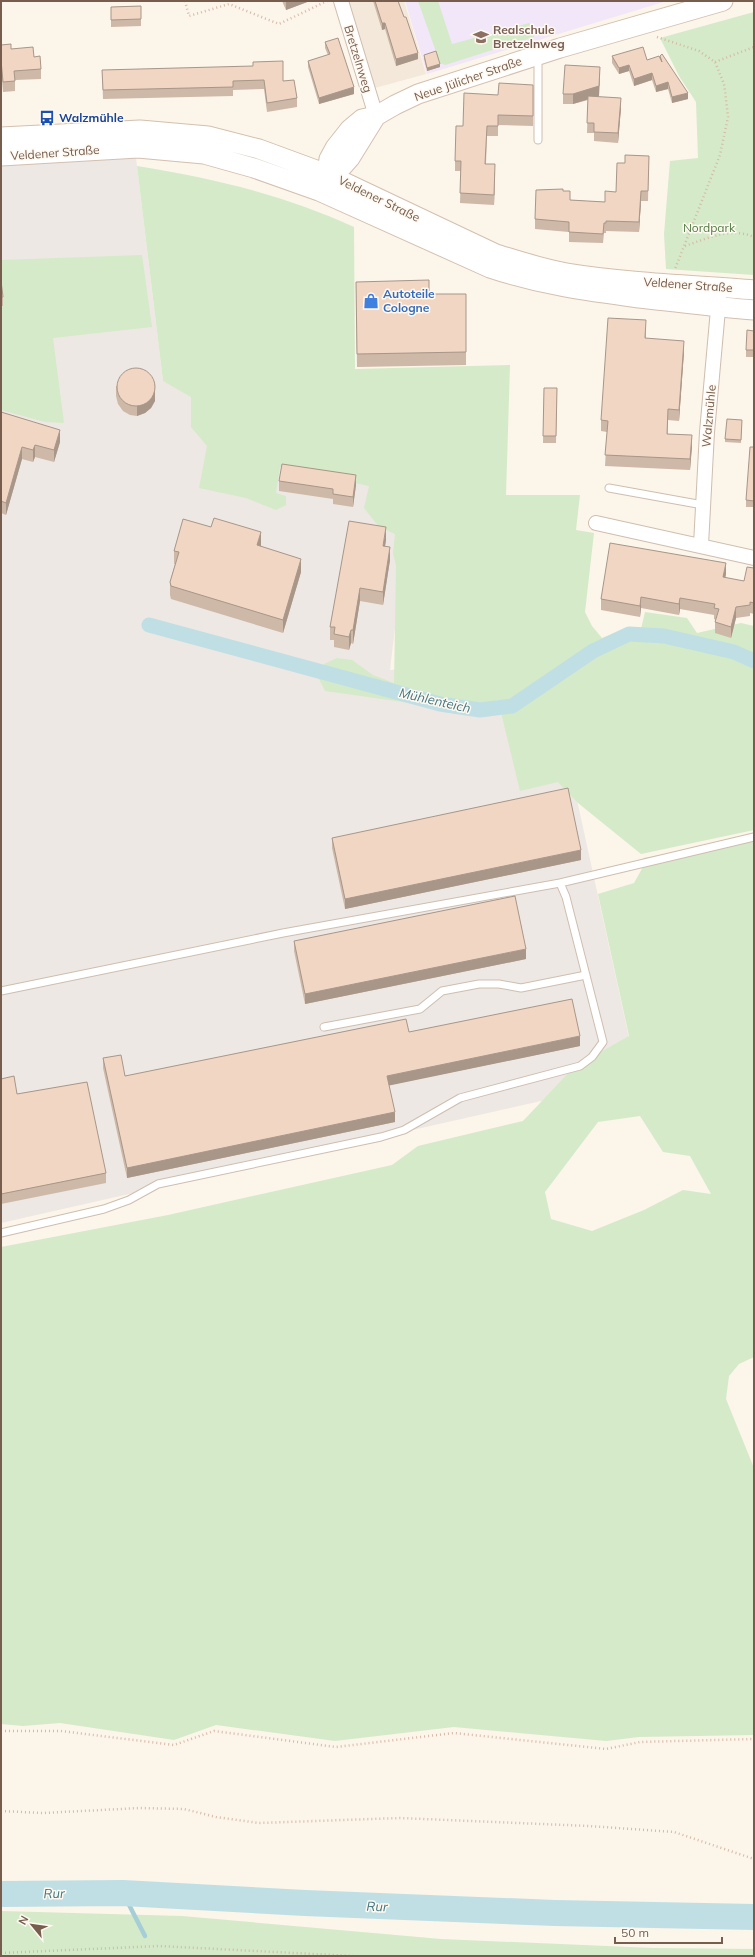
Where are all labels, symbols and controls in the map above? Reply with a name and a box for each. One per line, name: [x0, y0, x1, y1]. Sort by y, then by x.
place label: Realschule Bretzelnweg: [493, 22, 565, 51]
street label: Bretzelnweg: [341, 23, 376, 94]
school or university icon: Realschule Bretzelnweg: [472, 28, 490, 46]
street label: Neue Jülicher Straße: [412, 53, 524, 104]
bus stop icon: Walzmühle: [38, 109, 56, 127]
place label: Walzmühle: [59, 110, 124, 125]
street label: Veldener Straße: [10, 142, 100, 163]
street label: Veldener Straße: [336, 172, 423, 225]
park label: Nordpark: [683, 220, 736, 235]
street label: Veldener Straße: [643, 274, 733, 295]
place label: Autoteile Cologne: [383, 286, 435, 315]
shop icon: Autoteile Cologne: [362, 292, 380, 310]
street label: Walzmühle: [698, 384, 719, 448]
water label: Mühlenteich: [398, 684, 472, 716]
water label: Rur: [43, 1885, 66, 1901]
water label: Rur: [366, 1898, 389, 1914]
north arrow: [12, 1905, 52, 1945]
text: N: [15, 1913, 31, 1927]
scale bar: [615, 1919, 722, 1945]
text: 50 m: [621, 1925, 649, 1940]

